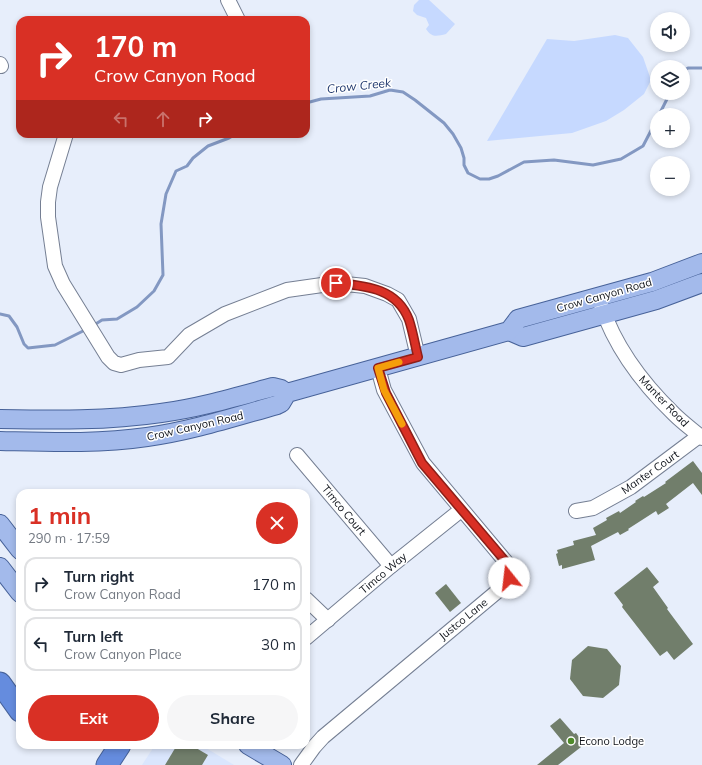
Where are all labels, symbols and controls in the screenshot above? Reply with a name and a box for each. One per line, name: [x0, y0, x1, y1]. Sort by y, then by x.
map controls: [650, 12, 690, 196]
button: sound: [650, 12, 690, 52]
text: 170 m: [94, 29, 177, 64]
icon: right: [28, 32, 80, 84]
button: layers: [650, 60, 690, 100]
text: Crow Canyon Road: [94, 64, 256, 87]
water label: Crow Creek: [326, 75, 393, 96]
icon: left: [110, 108, 132, 130]
icon: ahead: [152, 108, 174, 130]
icon: right: [194, 108, 216, 130]
button: +: [650, 108, 690, 148]
button: −: [650, 156, 690, 196]
pin: [319, 266, 353, 300]
icon: arrive: [325, 272, 347, 294]
street label: Crow Canyon Road: [555, 275, 653, 315]
street label: Manter Road: [636, 372, 692, 430]
street label: Crow Canyon Road: [145, 408, 245, 444]
street label: Manter Court: [619, 447, 682, 497]
street label: Timco Court: [319, 482, 369, 538]
text: 1 min: [28, 500, 91, 530]
button: close: [256, 502, 298, 544]
text: 290 m · 17:59: [28, 530, 110, 546]
street label: Timco Way: [357, 549, 410, 597]
position arrow: [488, 557, 530, 599]
text: Turn right: [64, 567, 134, 586]
icon: right: [30, 573, 52, 595]
text: 170 m: [252, 575, 296, 594]
text: Crow Canyon Road: [64, 586, 181, 602]
street label: Justco Lane: [436, 595, 490, 643]
text: Turn left: [64, 627, 123, 646]
icon: left: [30, 633, 52, 655]
text: 30 m: [261, 635, 296, 654]
text: Crow Canyon Place: [64, 646, 182, 662]
button: Exit: [28, 695, 159, 741]
button: Share: [167, 695, 298, 741]
place label: Econo Lodge: [579, 734, 644, 748]
marker: Econo Lodge: [566, 736, 576, 746]

